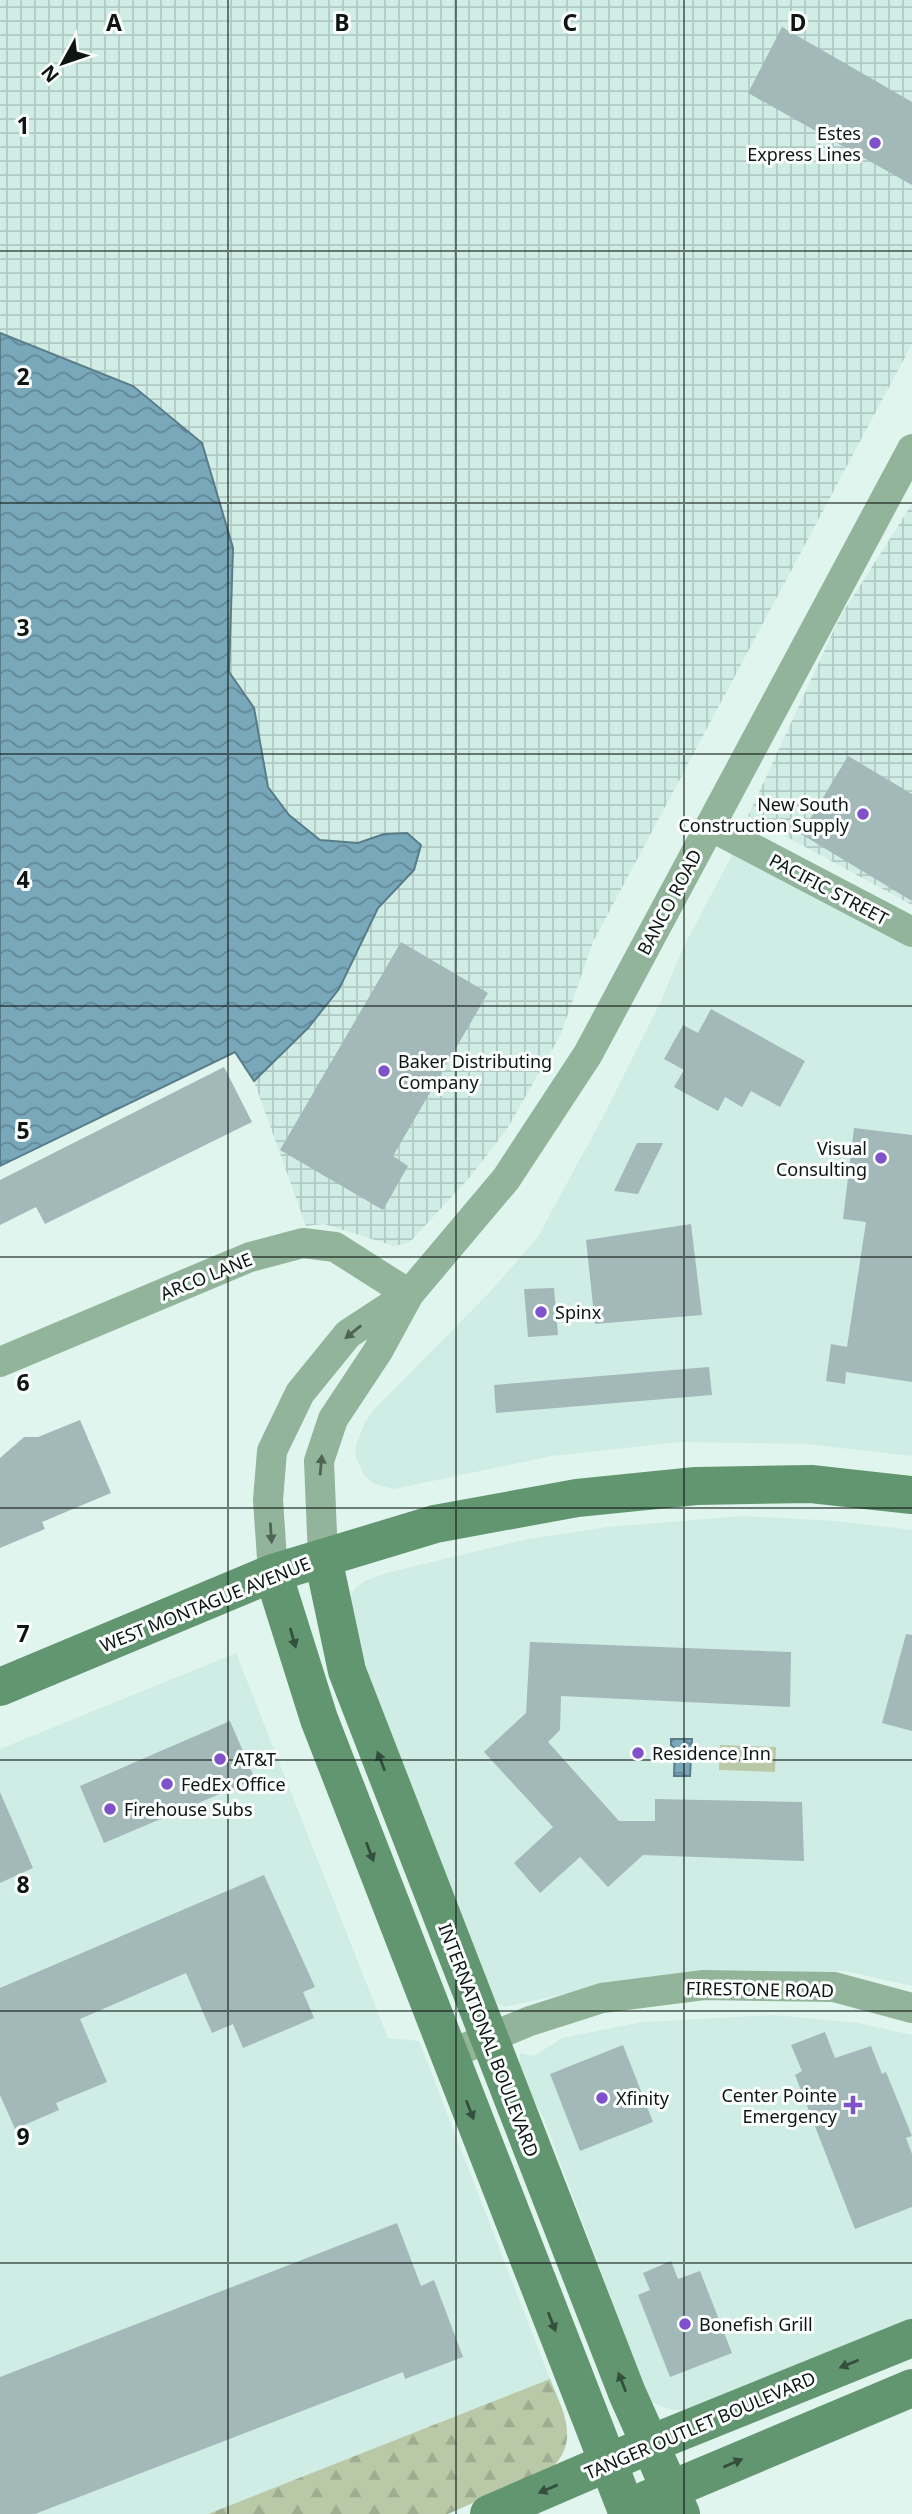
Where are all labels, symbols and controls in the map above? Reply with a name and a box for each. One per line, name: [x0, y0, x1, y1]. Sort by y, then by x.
text: A: [106, 6, 122, 38]
text: B: [334, 6, 350, 38]
text: C: [563, 6, 578, 38]
text: D: [790, 6, 806, 38]
north arrow: [28, 28, 98, 98]
text: N: [35, 60, 65, 88]
text: 1: [16, 109, 30, 141]
place label: Estes Express Lines: [747, 121, 861, 166]
marker: Estes Express Lines: [867, 135, 883, 151]
text: 2: [16, 360, 30, 392]
text: 3: [16, 611, 30, 643]
place label: New South Construction Supply: [678, 792, 850, 837]
marker: New South Construction Supply: [855, 806, 871, 822]
street label: BANCO ROAD: [631, 845, 707, 959]
street label: PACIFIC STREET: [765, 848, 893, 930]
text: 4: [16, 863, 30, 895]
place label: Baker Distributing Company: [398, 1049, 552, 1094]
marker: Baker Distributing Company: [376, 1063, 392, 1079]
text: 5: [16, 1114, 30, 1146]
place label: Visual Consulting: [776, 1136, 867, 1181]
marker: Visual Consulting: [873, 1150, 889, 1166]
street label: ARCO LANE: [157, 1247, 255, 1305]
place label: Spinx: [555, 1300, 602, 1324]
marker: Spinx: [533, 1304, 549, 1320]
one-way arrow: [344, 1325, 362, 1340]
text: 6: [16, 1366, 30, 1398]
one-way arrow: [316, 1454, 327, 1476]
one-way arrow: [265, 1523, 276, 1545]
street label: WEST MONTAGUE AVENUE: [96, 1551, 314, 1657]
text: 7: [16, 1617, 30, 1649]
one-way arrow: [288, 1628, 298, 1649]
place label: Residence Inn: [652, 1741, 771, 1765]
marker: Residence Inn: [630, 1745, 646, 1761]
place label: AT&T: [234, 1747, 276, 1771]
one-way arrow: [375, 1750, 386, 1771]
marker: AT&T: [212, 1751, 228, 1767]
place label: FedEx Office: [181, 1772, 286, 1796]
marker: FedEx Office: [159, 1776, 175, 1792]
place label: Firehouse Subs: [124, 1797, 253, 1821]
marker: Firehouse Subs: [102, 1801, 118, 1817]
one-way arrow: [365, 1841, 376, 1862]
text: 8: [16, 1868, 30, 1900]
street label: INTERNATIONAL BOULEVARD: [433, 1920, 545, 2160]
street label: FIRESTONE ROAD: [686, 1976, 834, 2002]
place label: Center Pointe Emergency: [721, 2083, 838, 2128]
place label: Xfinity: [616, 2086, 670, 2110]
marker: Xfinity: [594, 2090, 610, 2106]
marker: Center Pointe Emergency: [843, 2095, 863, 2115]
one-way arrow: [464, 2099, 475, 2120]
text: 9: [16, 2120, 30, 2152]
one-way arrow: [547, 2311, 558, 2332]
place label: Bonefish Grill: [699, 2312, 813, 2336]
marker: Bonefish Grill: [677, 2316, 693, 2332]
one-way arrow: [838, 2358, 859, 2369]
street label: TANGER OUTLET BOULEVARD: [581, 2365, 819, 2485]
one-way arrow: [617, 2371, 628, 2392]
one-way arrow: [722, 2457, 743, 2468]
one-way arrow: [538, 2484, 559, 2495]

